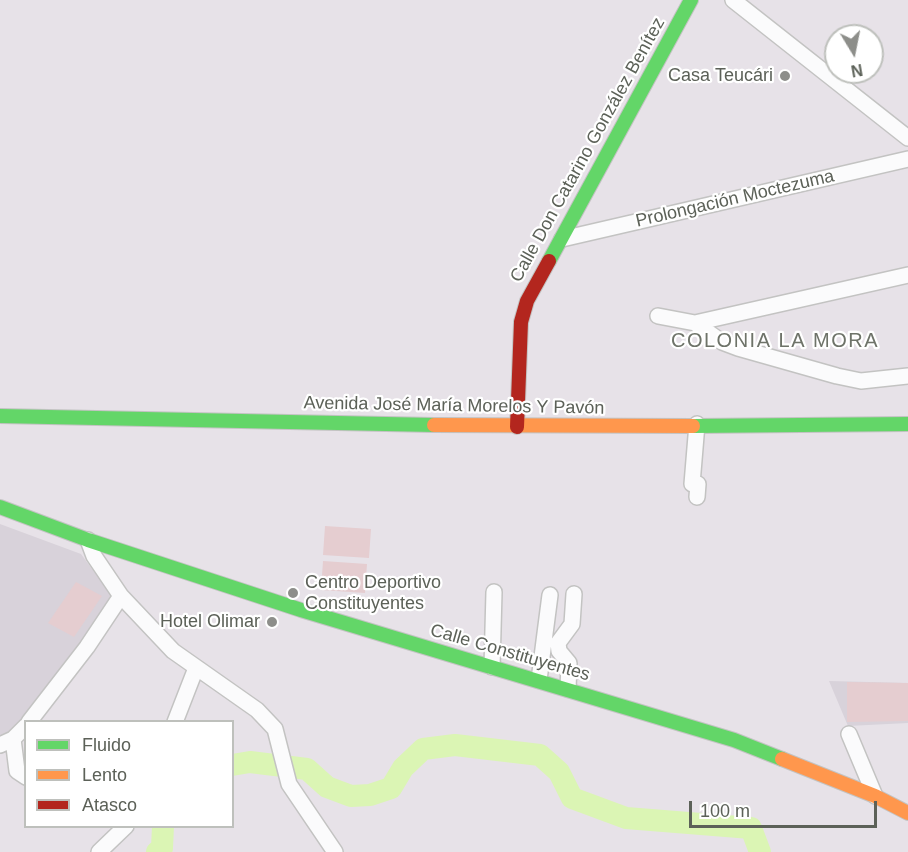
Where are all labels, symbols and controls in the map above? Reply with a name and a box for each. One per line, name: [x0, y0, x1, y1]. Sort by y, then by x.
street label: Calle Don Catarino González Benítez: [506, 14, 670, 286]
north arrow: [824, 24, 884, 84]
text: N: [850, 61, 864, 80]
place label: Casa Teucári: [668, 65, 773, 87]
marker: Casa Teucári: [778, 69, 792, 83]
street label: Prolongación Moctezuma: [634, 166, 836, 232]
district label: COLONIA LA MORA: [671, 329, 879, 353]
street label: Avenida José María Morelos Y Pavón: [303, 393, 605, 419]
place label: Centro Deportivo Constituyentes: [305, 572, 441, 614]
marker: Centro Deportivo Constituyentes: [286, 586, 300, 600]
place label: Hotel Olimar: [160, 611, 260, 633]
marker: Hotel Olimar: [265, 615, 279, 629]
street label: Calle Constituyentes: [428, 620, 592, 686]
legend: [24, 720, 234, 828]
text: Fluido: [82, 735, 131, 755]
text: Lento: [82, 765, 127, 785]
scale bar: [692, 789, 880, 827]
text: Atasco: [82, 795, 137, 815]
text: 100 m: [700, 801, 750, 821]

